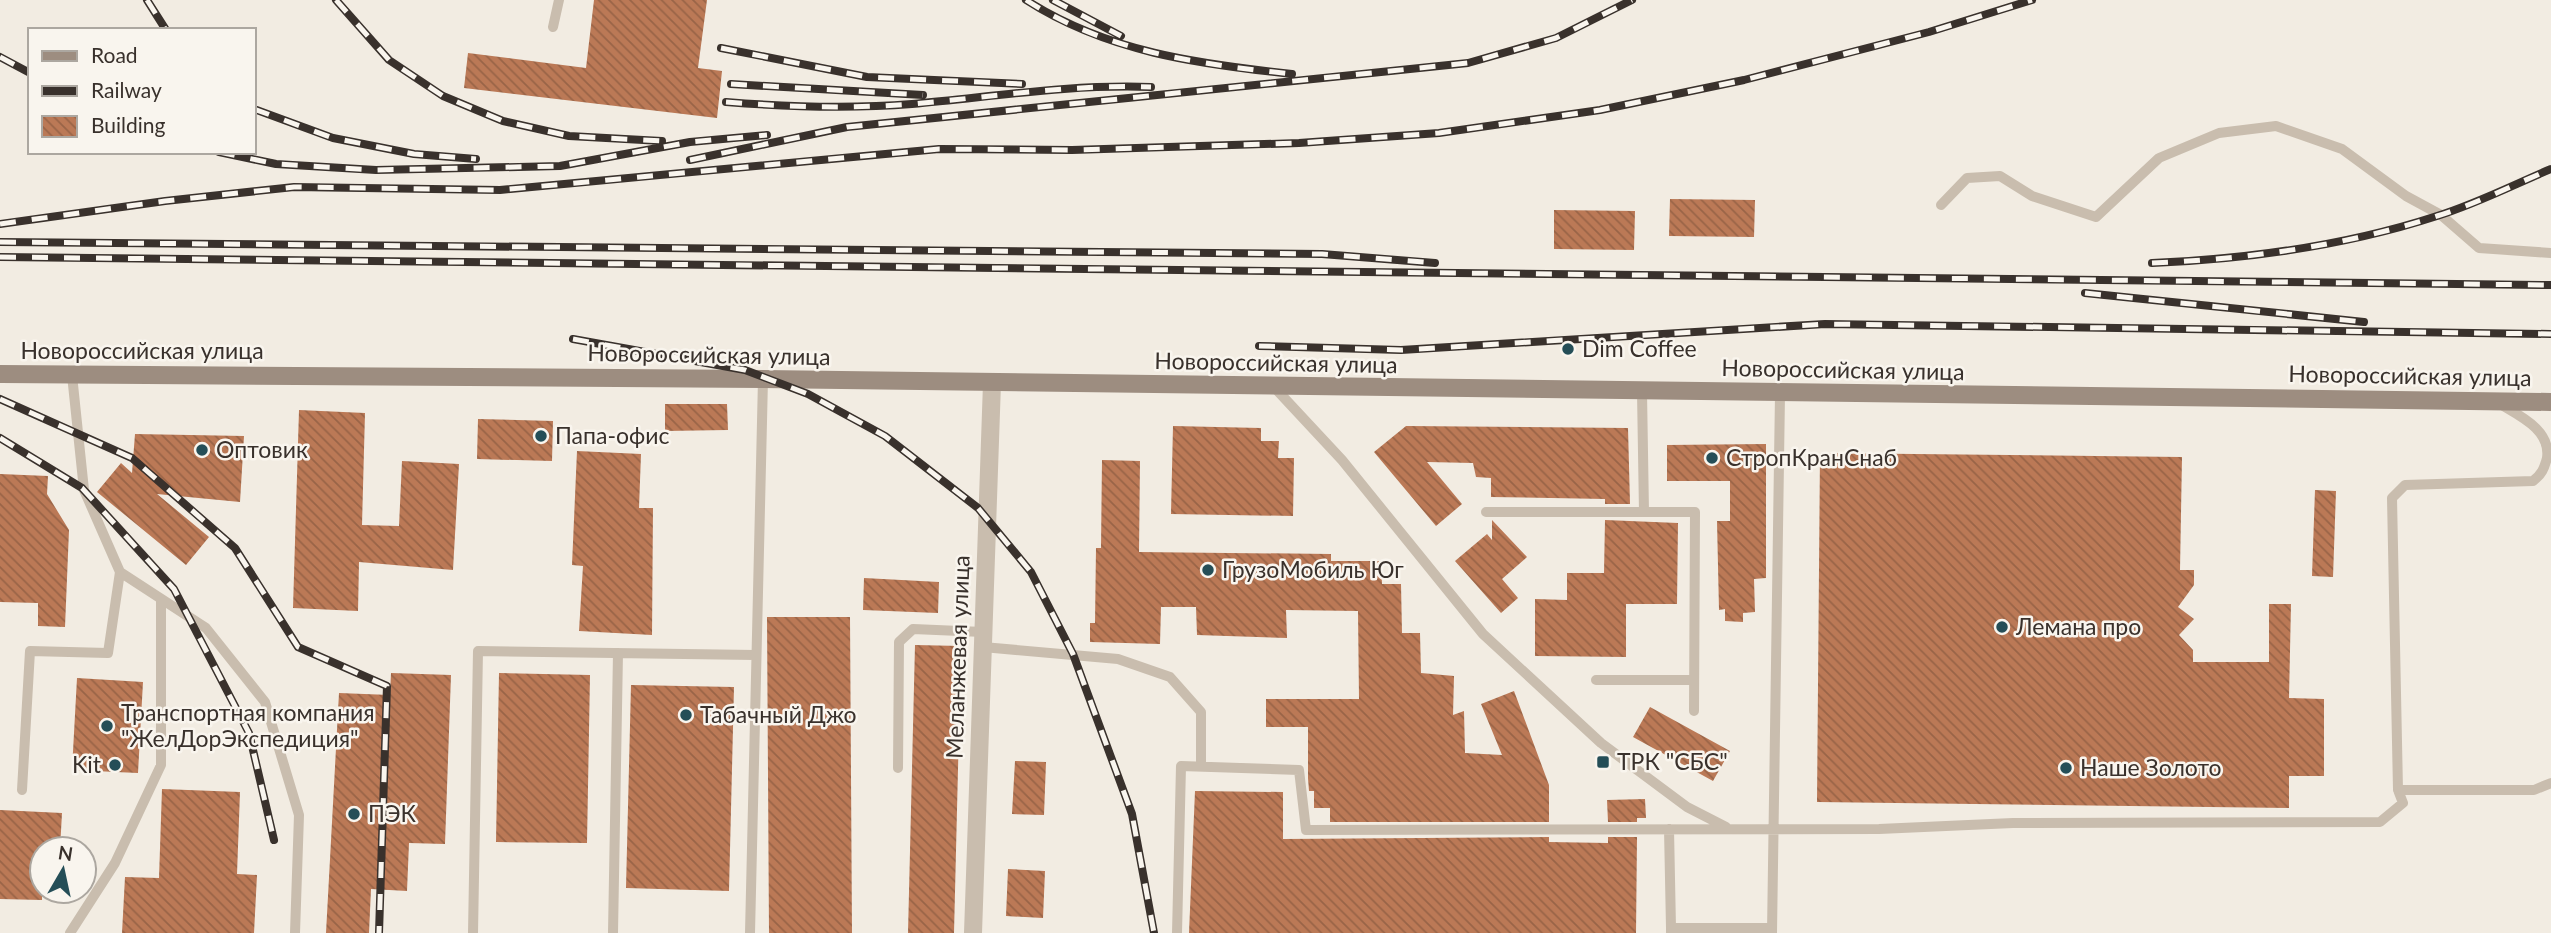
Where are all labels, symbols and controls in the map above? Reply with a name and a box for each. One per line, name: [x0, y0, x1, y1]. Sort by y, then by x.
legend: [28, 28, 256, 154]
text: Road: [91, 42, 138, 67]
text: Railway: [91, 77, 162, 102]
text: Building: [91, 112, 166, 137]
place label: Dim Coffee: [1582, 334, 1697, 362]
street label: Новороссийская улица: [20, 336, 264, 364]
street label: Новороссийская улица: [587, 338, 831, 370]
marker: Dim Coffee: [1560, 341, 1576, 357]
street label: Новороссийская улица: [1154, 346, 1398, 378]
street label: Новороссийская улица: [1721, 353, 1965, 385]
street label: Новороссийская улица: [2288, 359, 2532, 391]
place label: Папа-офис: [555, 421, 669, 449]
marker: Папа-офис: [533, 428, 549, 444]
place label: Оптовик: [216, 435, 308, 463]
marker: Оптовик: [194, 442, 210, 458]
place label: СтропКранСнаб: [1726, 443, 1897, 471]
marker: СтропКранСнаб: [1704, 450, 1720, 466]
street label: Меланжевая улица: [939, 555, 975, 759]
place label: ГрузоМобиль Юг: [1222, 555, 1404, 583]
marker: ГрузоМобиль Юг: [1200, 562, 1216, 578]
place label: Лемана про: [2015, 612, 2141, 640]
marker: Лемана про: [1994, 619, 2010, 635]
place label: Транспортная компания "ЖелДорЭкспедиция": [121, 698, 375, 752]
place label: Табачный Джо: [700, 700, 857, 728]
marker: Табачный Джо: [678, 707, 694, 723]
marker: Транспортная компания "ЖелДорЭкспедиция": [99, 718, 115, 734]
place label: ТРК "СБС": [1617, 747, 1728, 775]
place label: Kit: [72, 750, 102, 778]
place label: Наше Золото: [2080, 753, 2222, 781]
marker: ТРК "СБС": [1595, 754, 1611, 770]
marker: Kit: [107, 757, 123, 773]
marker: Наше Золото: [2058, 760, 2074, 776]
place label: ПЭК: [368, 799, 416, 827]
marker: ПЭК: [346, 806, 362, 822]
north arrow: [28, 835, 98, 905]
text: N: [57, 840, 75, 865]

